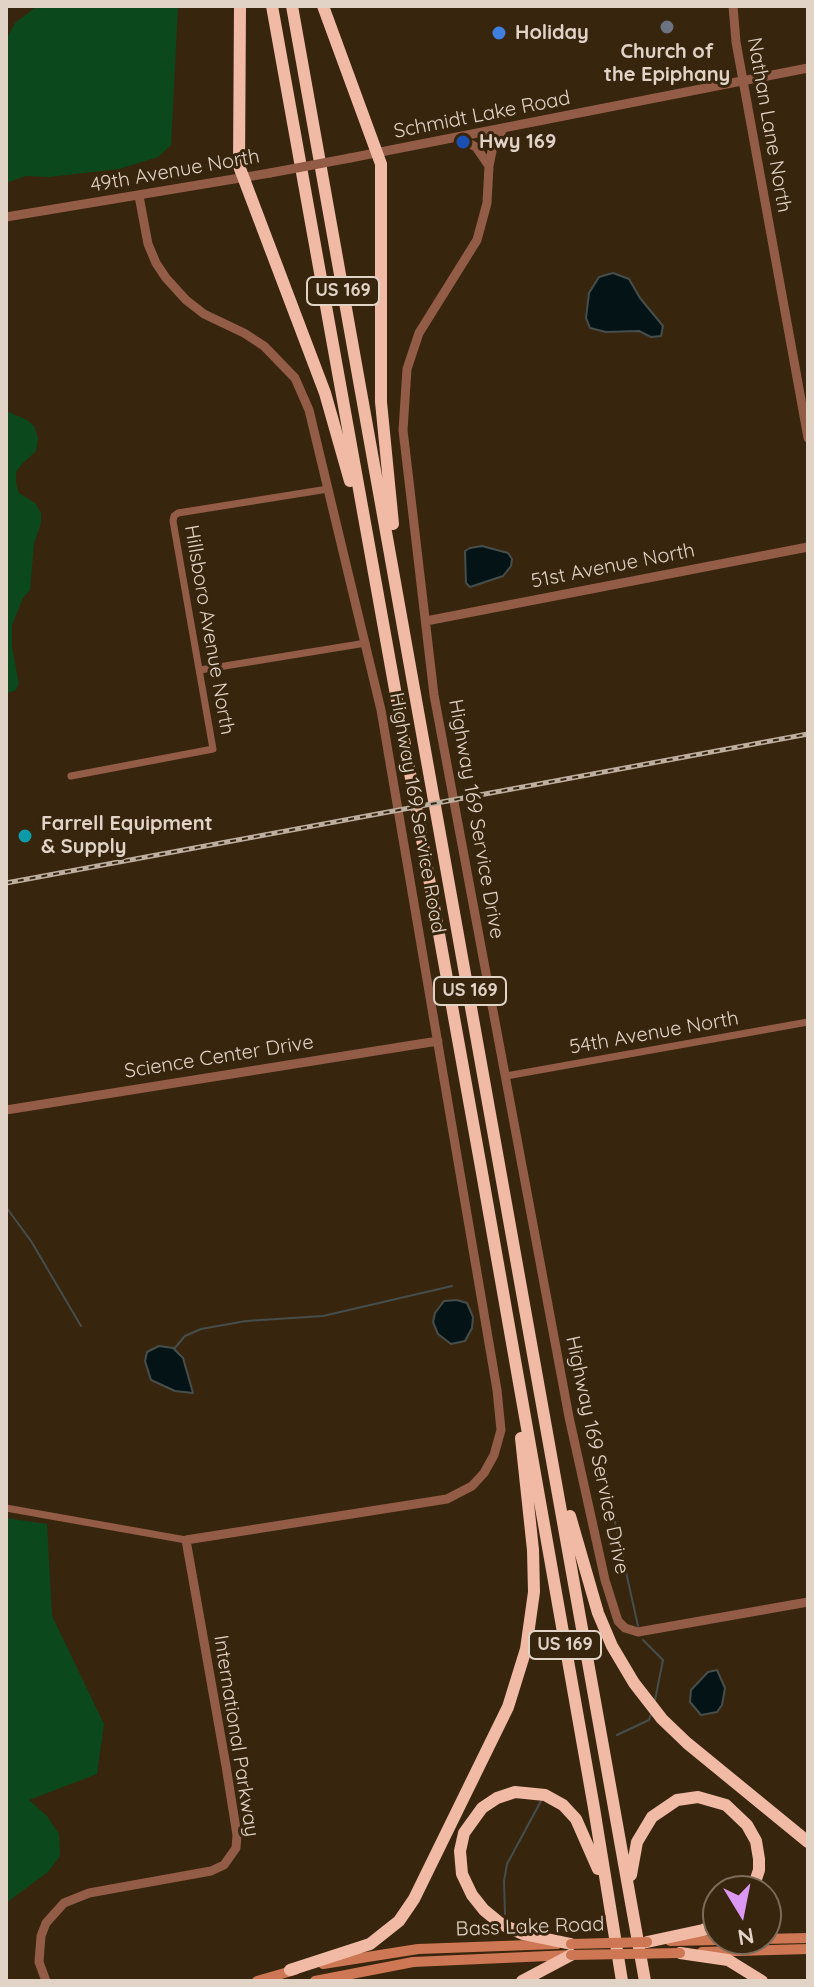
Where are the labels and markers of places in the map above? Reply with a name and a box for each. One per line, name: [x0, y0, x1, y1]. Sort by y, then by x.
marker: Church of the Epiphany: [658, 18, 676, 36]
place label: Holiday: [515, 21, 589, 45]
marker: Holiday: [490, 24, 508, 42]
place label: Church of the Epiphany: [604, 40, 730, 87]
place label: Hwy 169: [479, 130, 556, 154]
marker: Hwy 169: [454, 133, 472, 151]
place label: Farrell Equipment & Supply: [41, 812, 213, 859]
marker: Farrell Equipment & Supply: [16, 827, 34, 845]

